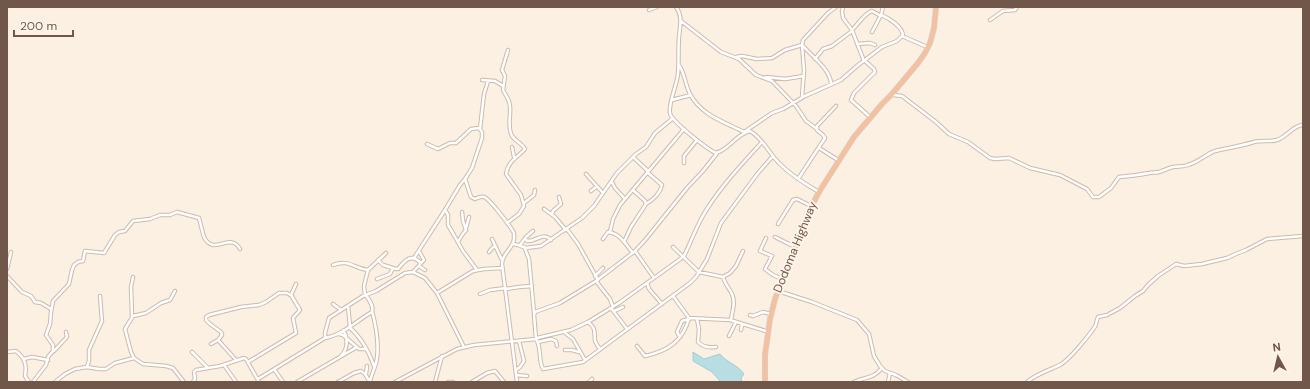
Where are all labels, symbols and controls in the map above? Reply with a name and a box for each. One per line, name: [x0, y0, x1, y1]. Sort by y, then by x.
scale bar: [14, 12, 73, 38]
text: 200 m: [20, 18, 57, 34]
street label: Dodoma Highway: [769, 199, 821, 295]
north arrow: [1258, 337, 1298, 377]
text: N: [1272, 340, 1282, 355]

